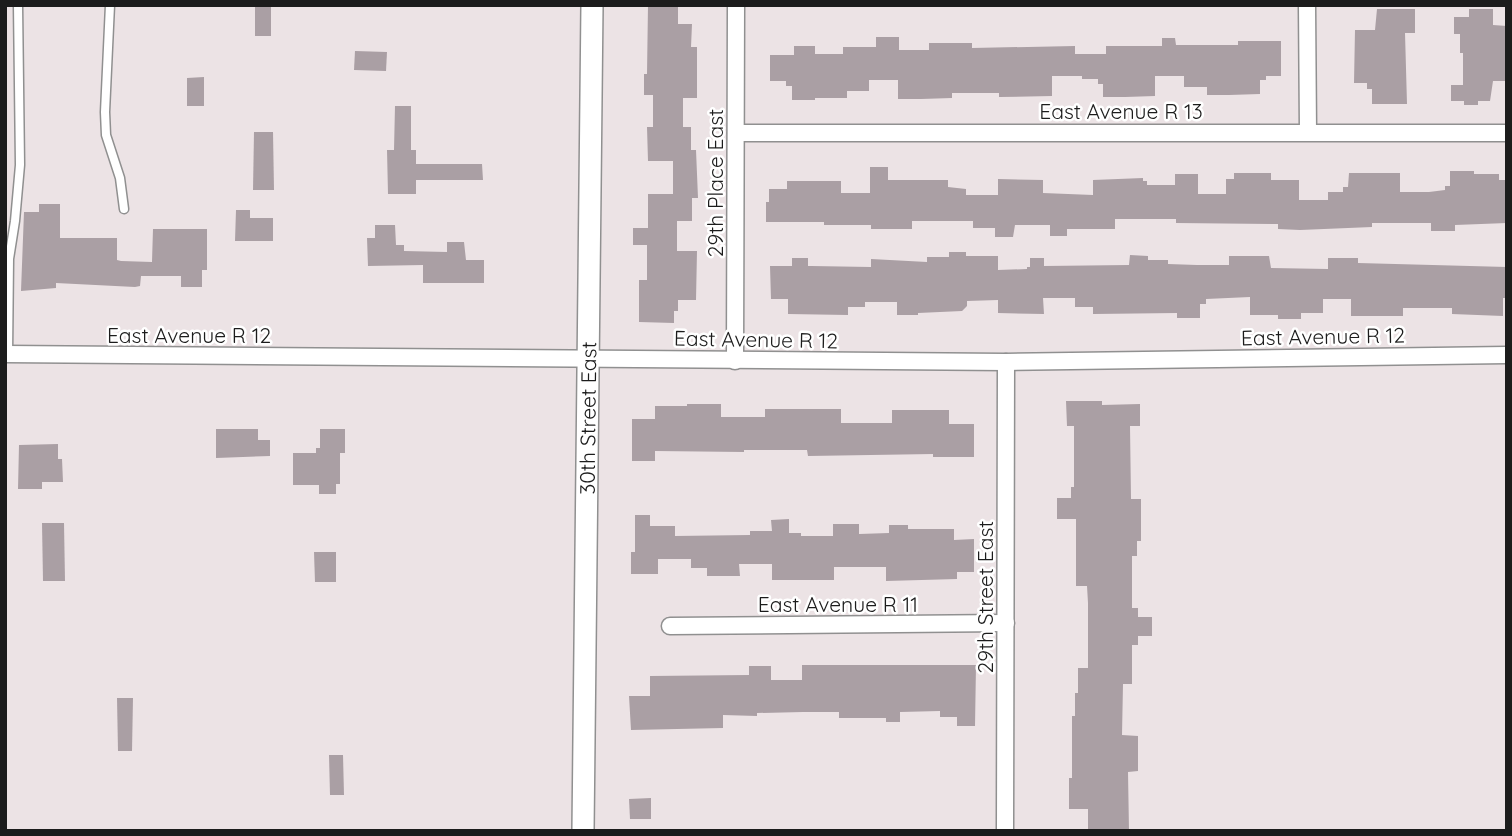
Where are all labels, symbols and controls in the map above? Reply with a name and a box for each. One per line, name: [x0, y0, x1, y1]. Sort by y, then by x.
street label: East Avenue R 13: [1039, 98, 1203, 124]
street label: 29th Place East: [702, 109, 728, 257]
street label: East Avenue R 12: [107, 322, 271, 348]
street label: East Avenue R 12: [1241, 322, 1405, 350]
street label: East Avenue R 12: [674, 325, 838, 353]
street label: 30th Street East: [574, 341, 601, 495]
street label: 29th Street East: [972, 521, 998, 673]
street label: East Avenue R 11: [758, 591, 918, 617]

